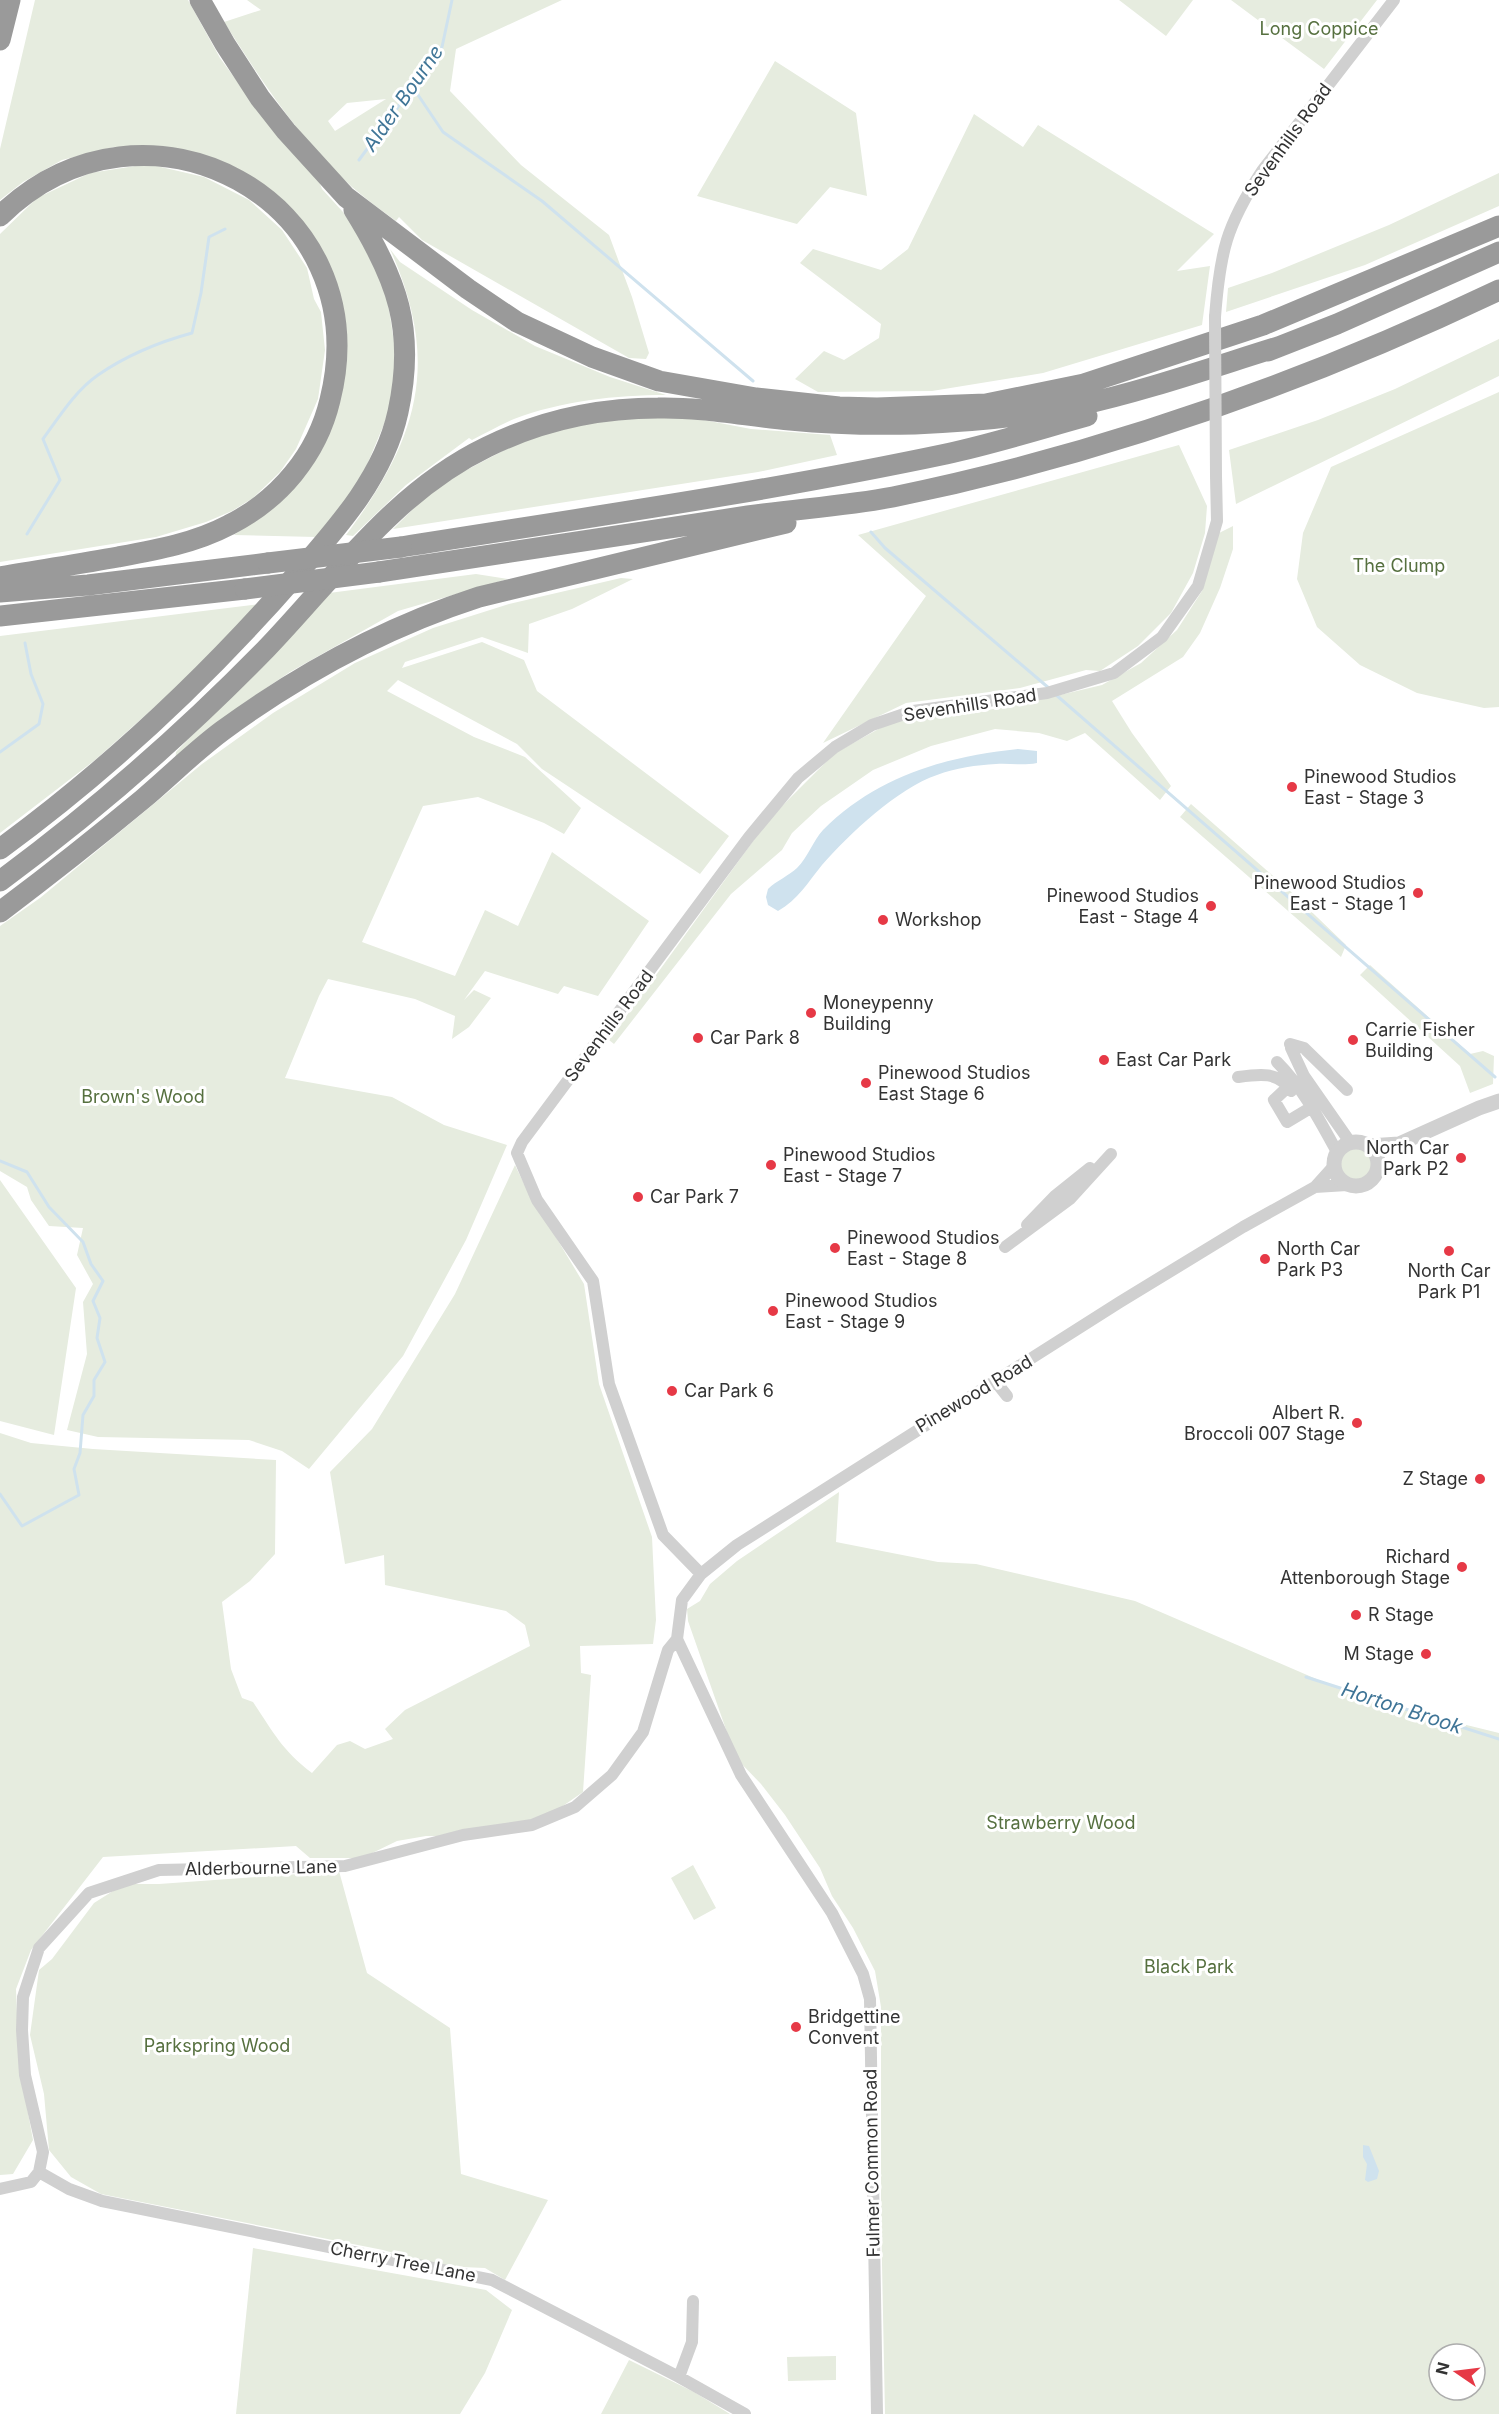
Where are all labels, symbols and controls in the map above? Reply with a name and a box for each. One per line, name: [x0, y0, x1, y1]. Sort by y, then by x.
park label: Long Coppice: [1260, 18, 1378, 39]
water label: Alder Bourne: [357, 40, 448, 156]
street label: Sevenhills Road: [1240, 79, 1336, 200]
park label: The Clump: [1353, 555, 1445, 576]
street label: Sevenhills Road: [902, 684, 1038, 725]
place label: Pinewood Studios East - Stage 3: [1304, 766, 1457, 808]
marker: Pinewood Studios East - Stage 3: [1285, 780, 1299, 794]
place label: Pinewood Studios East - Stage 1: [1254, 872, 1406, 914]
place label: Pinewood Studios East - Stage 4: [1047, 885, 1199, 927]
marker: Pinewood Studios East - Stage 1: [1411, 886, 1425, 900]
marker: Pinewood Studios East - Stage 4: [1204, 899, 1218, 913]
place label: Workshop: [895, 909, 982, 930]
marker: Workshop: [876, 913, 890, 927]
street label: Sevenhills Road: [560, 966, 657, 1086]
place label: Moneypenny Building: [823, 992, 934, 1034]
marker: Moneypenny Building: [804, 1006, 818, 1020]
place label: Carrie Fisher Building: [1365, 1019, 1475, 1061]
place label: Car Park 8: [710, 1027, 800, 1048]
marker: Car Park 8: [691, 1031, 705, 1045]
marker: Carrie Fisher Building: [1346, 1033, 1360, 1047]
place label: East Car Park: [1116, 1049, 1231, 1070]
marker: East Car Park: [1097, 1053, 1111, 1067]
place label: Pinewood Studios East Stage 6: [878, 1062, 1031, 1104]
marker: Pinewood Studios East Stage 6: [859, 1076, 873, 1090]
park label: Brown's Wood: [81, 1086, 205, 1107]
place label: North Car Park P2: [1366, 1137, 1449, 1179]
place label: Pinewood Studios East - Stage 7: [783, 1144, 936, 1186]
marker: North Car Park P2: [1454, 1151, 1468, 1165]
marker: Pinewood Studios East - Stage 7: [764, 1158, 778, 1172]
place label: Car Park 7: [650, 1186, 739, 1207]
marker: Car Park 7: [631, 1190, 645, 1204]
place label: Pinewood Studios East - Stage 8: [847, 1227, 1000, 1269]
place label: North Car Park P3: [1277, 1238, 1360, 1280]
marker: Pinewood Studios East - Stage 8: [828, 1241, 842, 1255]
marker: North Car Park P1: [1442, 1244, 1456, 1258]
marker: North Car Park P3: [1258, 1252, 1272, 1266]
place label: North Car Park P1: [1407, 1260, 1491, 1302]
place label: Pinewood Studios East - Stage 9: [785, 1290, 938, 1332]
marker: Pinewood Studios East - Stage 9: [766, 1304, 780, 1318]
street label: Pinewood Road: [912, 1351, 1036, 1437]
place label: Car Park 6: [684, 1380, 774, 1401]
marker: Car Park 6: [665, 1384, 679, 1398]
place label: Albert R. Broccoli 007 Stage: [1184, 1402, 1345, 1444]
marker: Albert R. Broccoli 007 Stage: [1350, 1416, 1364, 1430]
place label: Z Stage: [1402, 1468, 1468, 1489]
marker: Z Stage: [1473, 1472, 1487, 1486]
place label: Richard Attenborough Stage: [1280, 1546, 1450, 1588]
marker: Richard Attenborough Stage: [1455, 1560, 1469, 1574]
place label: R Stage: [1368, 1604, 1434, 1625]
marker: R Stage: [1349, 1608, 1363, 1622]
place label: M Stage: [1344, 1643, 1414, 1664]
marker: M Stage: [1419, 1647, 1433, 1661]
water label: Horton Brook: [1338, 1677, 1466, 1739]
park label: Strawberry Wood: [986, 1812, 1136, 1833]
street label: Alderbourne Lane: [185, 1856, 337, 1879]
park label: Black Park: [1144, 1956, 1234, 1977]
place label: Bridgettine Convent: [808, 2006, 901, 2048]
marker: Bridgettine Convent: [789, 2020, 803, 2034]
park label: Parkspring Wood: [144, 2035, 290, 2056]
street label: Fulmer Common Road: [859, 2069, 884, 2257]
street label: Cherry Tree Lane: [328, 2237, 478, 2286]
north arrow: [1427, 2342, 1487, 2402]
text: N: [1431, 2360, 1454, 2377]

